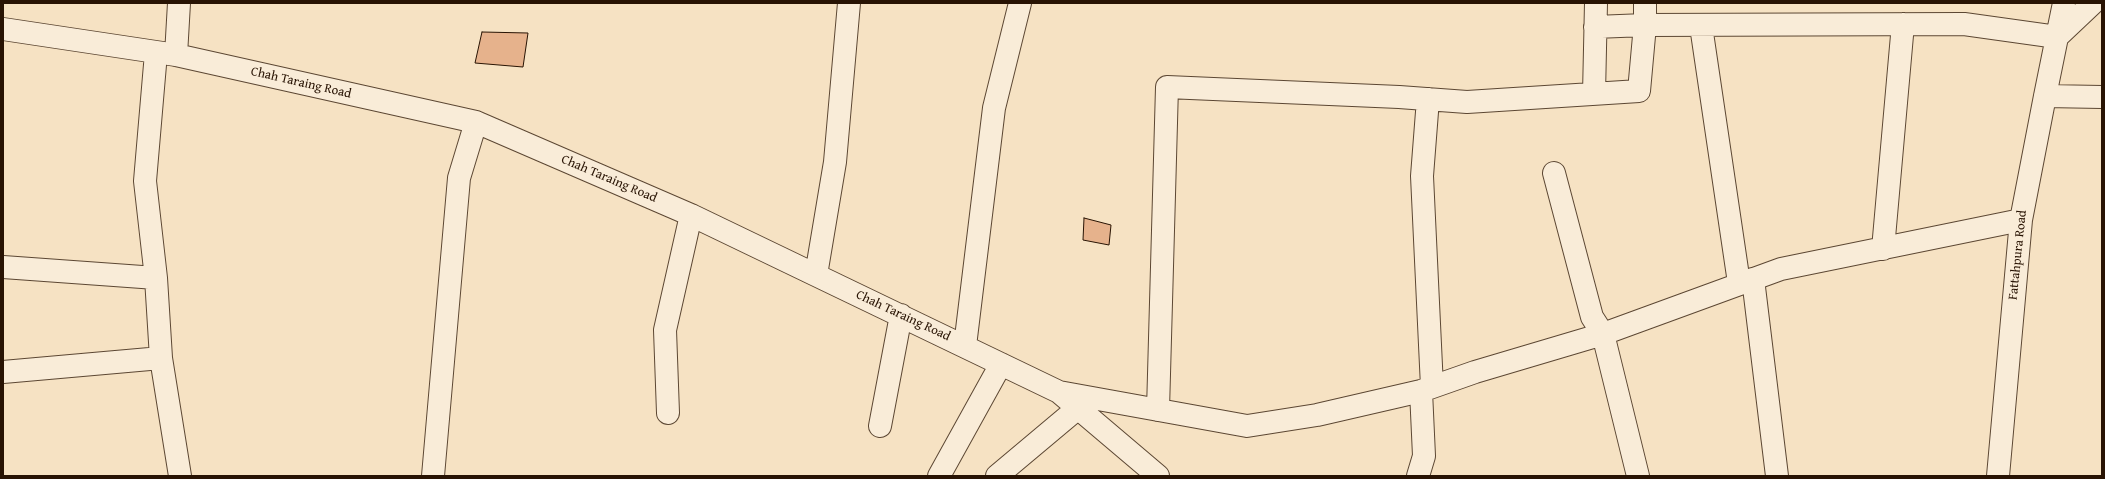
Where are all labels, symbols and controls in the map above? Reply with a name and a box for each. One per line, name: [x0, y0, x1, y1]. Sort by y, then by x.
street label: Chah Taraing Road: [249, 64, 353, 102]
street label: Chah Taraing Road: [559, 152, 659, 206]
street label: Fattahpura Road: [2006, 209, 2030, 301]
street label: Chah Taraing Road: [853, 287, 953, 345]

